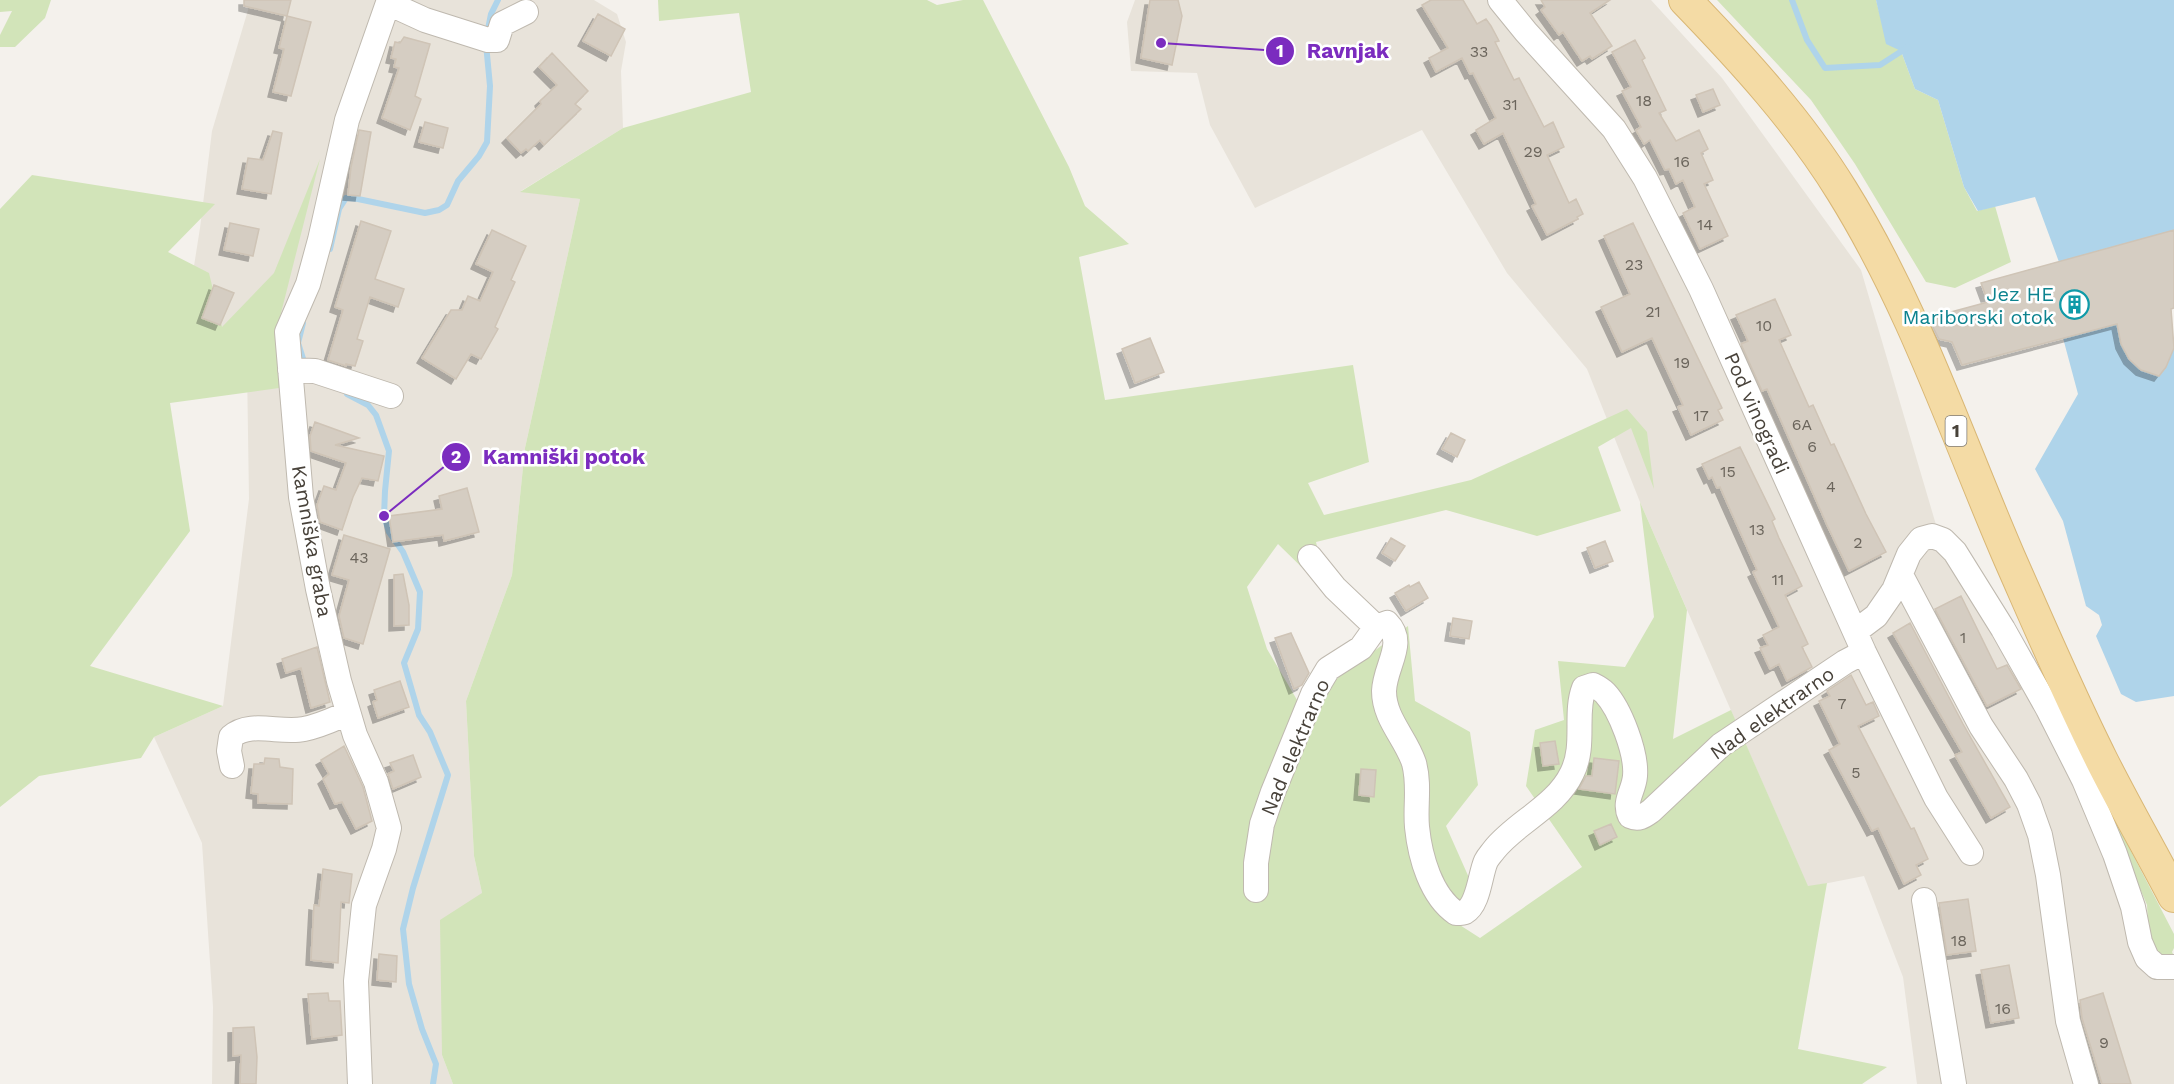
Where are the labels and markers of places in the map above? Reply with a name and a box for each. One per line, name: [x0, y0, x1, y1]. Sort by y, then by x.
callout: Ravnjak: [1265, 31, 1401, 70]
place label: Jez HE Mariborski otok: [1902, 282, 2054, 329]
building icon: Jez HE Mariborski otok: [2059, 289, 2091, 321]
callout: Kamniški potok: [441, 437, 658, 476]

